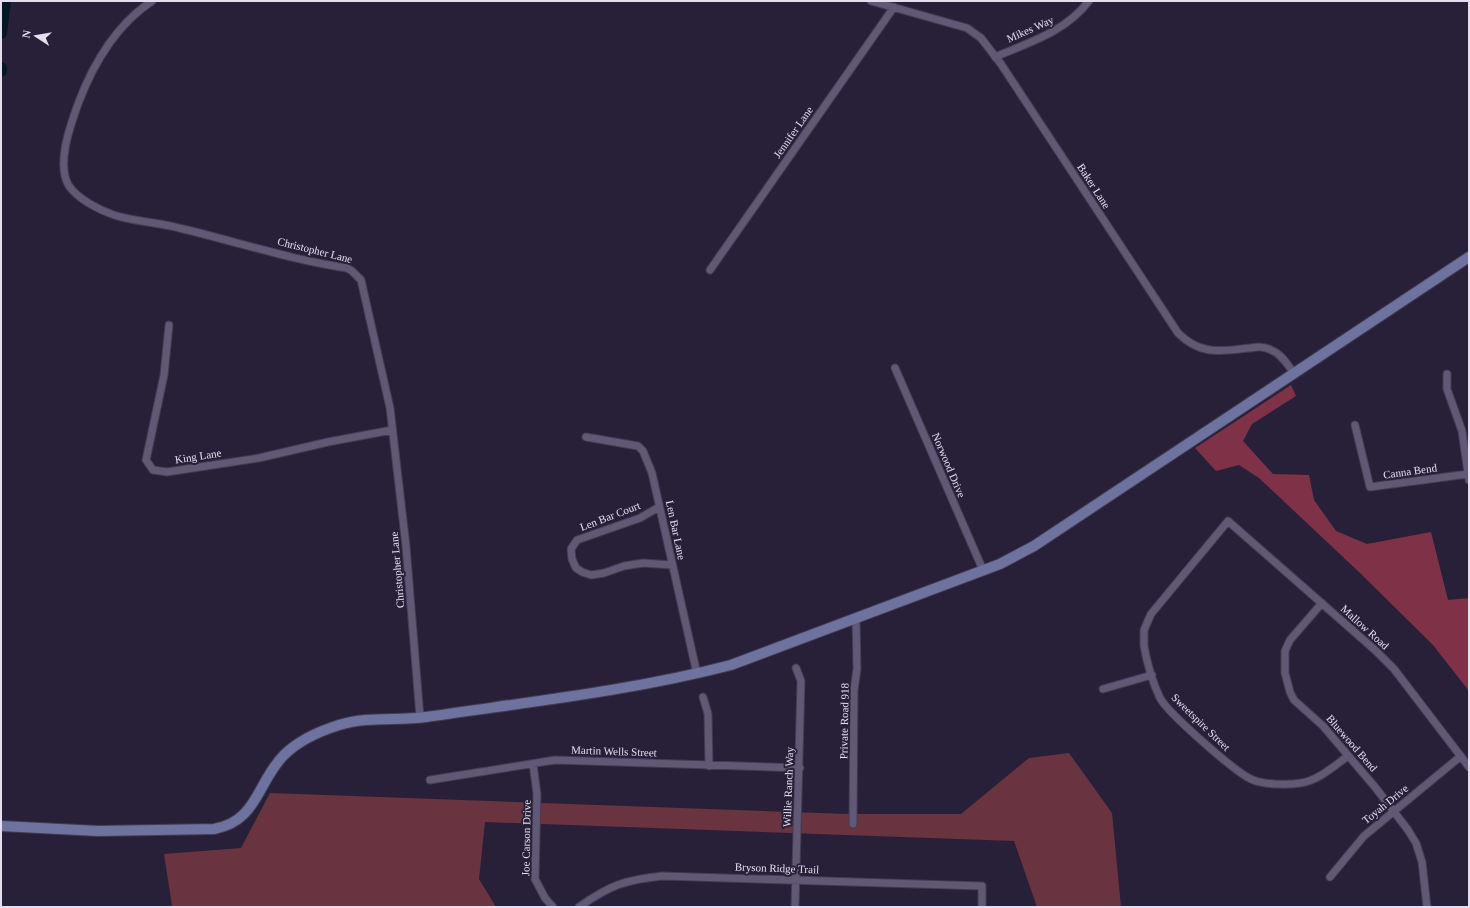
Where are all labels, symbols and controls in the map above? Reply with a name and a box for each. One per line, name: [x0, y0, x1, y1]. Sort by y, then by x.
street label: Mikes Way: [1005, 13, 1056, 45]
north arrow: [16, 16, 56, 56]
text: N: [20, 29, 33, 39]
street label: Jennifer Lane: [771, 104, 815, 160]
street label: Baker Lane: [1075, 161, 1113, 211]
street label: Christopher Lane: [276, 235, 354, 265]
street label: Norwood Drive: [930, 431, 968, 499]
street label: King Lane: [174, 446, 222, 466]
street label: Canna Bend: [1382, 461, 1438, 481]
street label: Len Bar Court: [578, 499, 642, 533]
street label: Len Bar Lane: [664, 499, 688, 561]
street label: Christopher Lane: [388, 531, 406, 609]
street label: Mallow Road: [1339, 602, 1392, 652]
street label: Private Road 918: [837, 682, 851, 759]
street label: Sweetspire Street: [1169, 691, 1233, 753]
street label: Bluewood Bend: [1324, 712, 1380, 774]
street label: Martin Wells Street: [571, 744, 657, 758]
street label: Willie Ranch Way: [781, 746, 795, 827]
street label: Toyah Drive: [1360, 782, 1410, 826]
street label: Joe Carson Drive: [519, 800, 533, 876]
street label: Bryson Ridge Trail: [735, 861, 819, 875]

